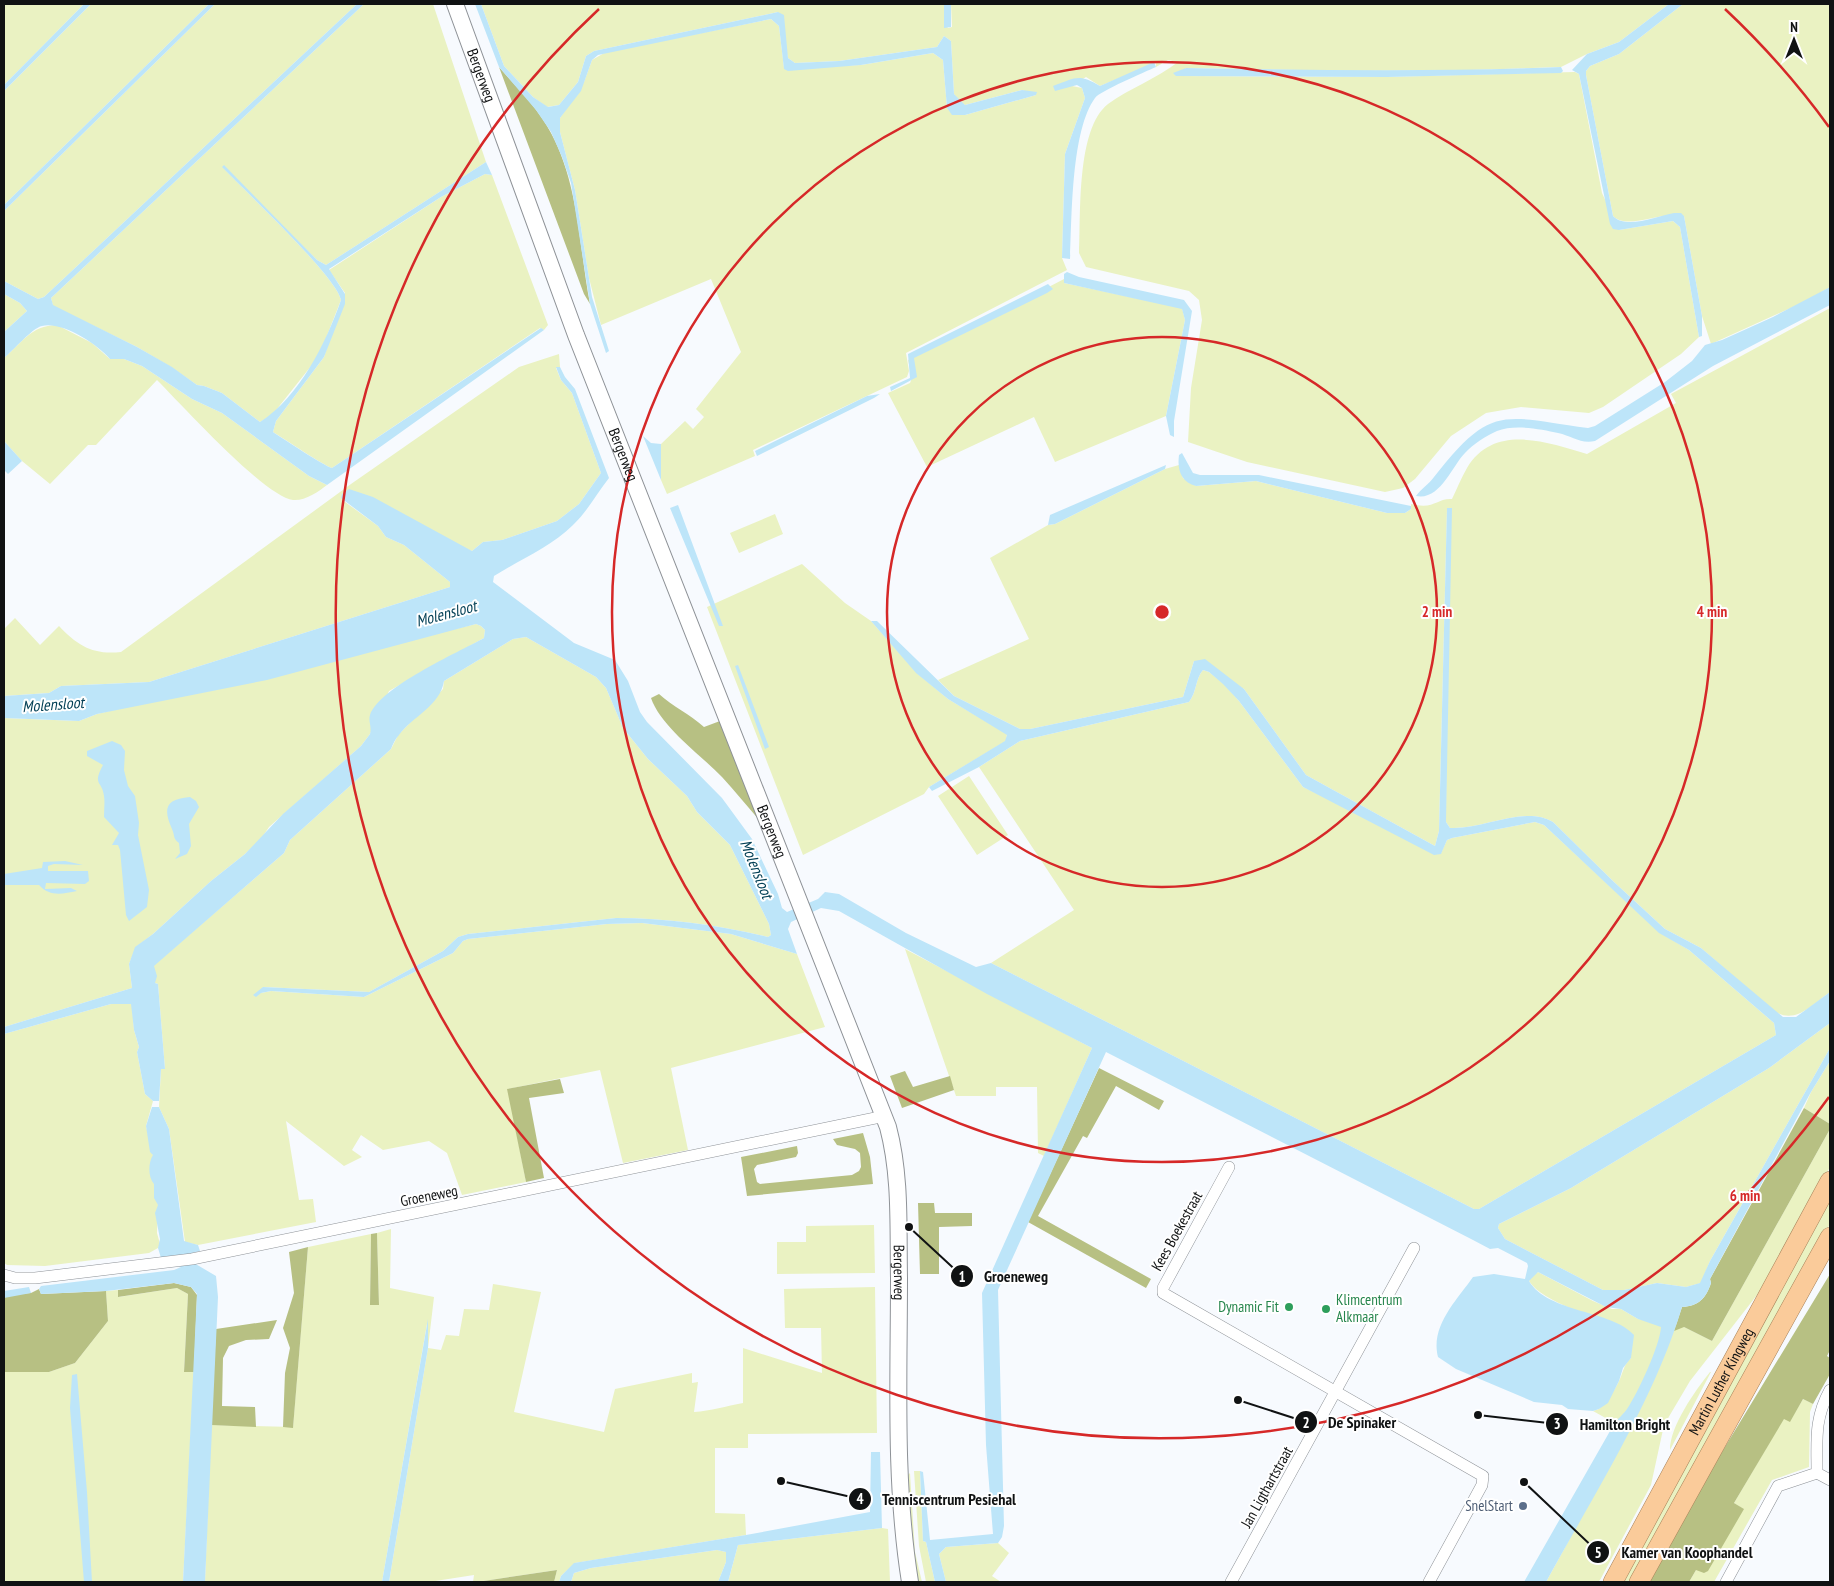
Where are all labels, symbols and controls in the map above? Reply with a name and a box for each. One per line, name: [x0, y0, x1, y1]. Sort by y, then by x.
north arrow: [1769, 15, 1819, 65]
text: N: [1790, 18, 1798, 36]
street label: Bergerweg: [463, 46, 500, 105]
street label: Bergerweg: [605, 425, 643, 484]
water label: Molensloot: [414, 595, 480, 631]
text: 2 min: [1422, 602, 1452, 621]
text: 4 min: [1697, 602, 1727, 621]
centre of rings: [1153, 603, 1171, 621]
water label: Molensloot: [21, 692, 86, 716]
street label: Bergerweg: [753, 802, 791, 861]
water label: Molensloot: [736, 837, 778, 903]
street label: Groeneweg: [399, 1181, 459, 1210]
text: 6 min: [1730, 1186, 1760, 1205]
street label: Kees Boekestraat: [1147, 1188, 1206, 1274]
street label: Bergerweg: [890, 1245, 909, 1300]
callout: Groeneweg: [949, 1261, 1058, 1292]
text: Groeneweg: [984, 1266, 1048, 1286]
text: 1: [958, 1267, 966, 1286]
place label: Klimcentrum Alkmaar: [1336, 1290, 1402, 1326]
place label: Dynamic Fit: [1218, 1297, 1279, 1316]
marker: Dynamic Fit: [1283, 1301, 1295, 1313]
marker: Klimcentrum Alkmaar: [1320, 1303, 1332, 1315]
street label: Martin Luther Kingweg: [1684, 1324, 1758, 1438]
callout: De Spinaker: [1293, 1407, 1407, 1438]
callout: Hamilton Bright: [1545, 1409, 1680, 1440]
text: De Spinaker: [1328, 1412, 1396, 1432]
text: 2: [1302, 1413, 1310, 1432]
text: 3: [1553, 1414, 1561, 1433]
text: Hamilton Bright: [1580, 1414, 1671, 1434]
street label: Jan Ligthartstraat: [1236, 1443, 1297, 1532]
callout: Tenniscentrum Pesiehal: [847, 1483, 1026, 1514]
text: 4: [856, 1489, 864, 1508]
text: Tenniscentrum Pesiehal: [882, 1489, 1016, 1509]
place label: SnelStart: [1465, 1496, 1513, 1515]
marker: SnelStart: [1517, 1500, 1529, 1512]
callout: Kamer van Koophandel: [1586, 1537, 1762, 1568]
text: Kamer van Koophandel: [1621, 1542, 1753, 1562]
text: 5: [1594, 1543, 1602, 1562]

